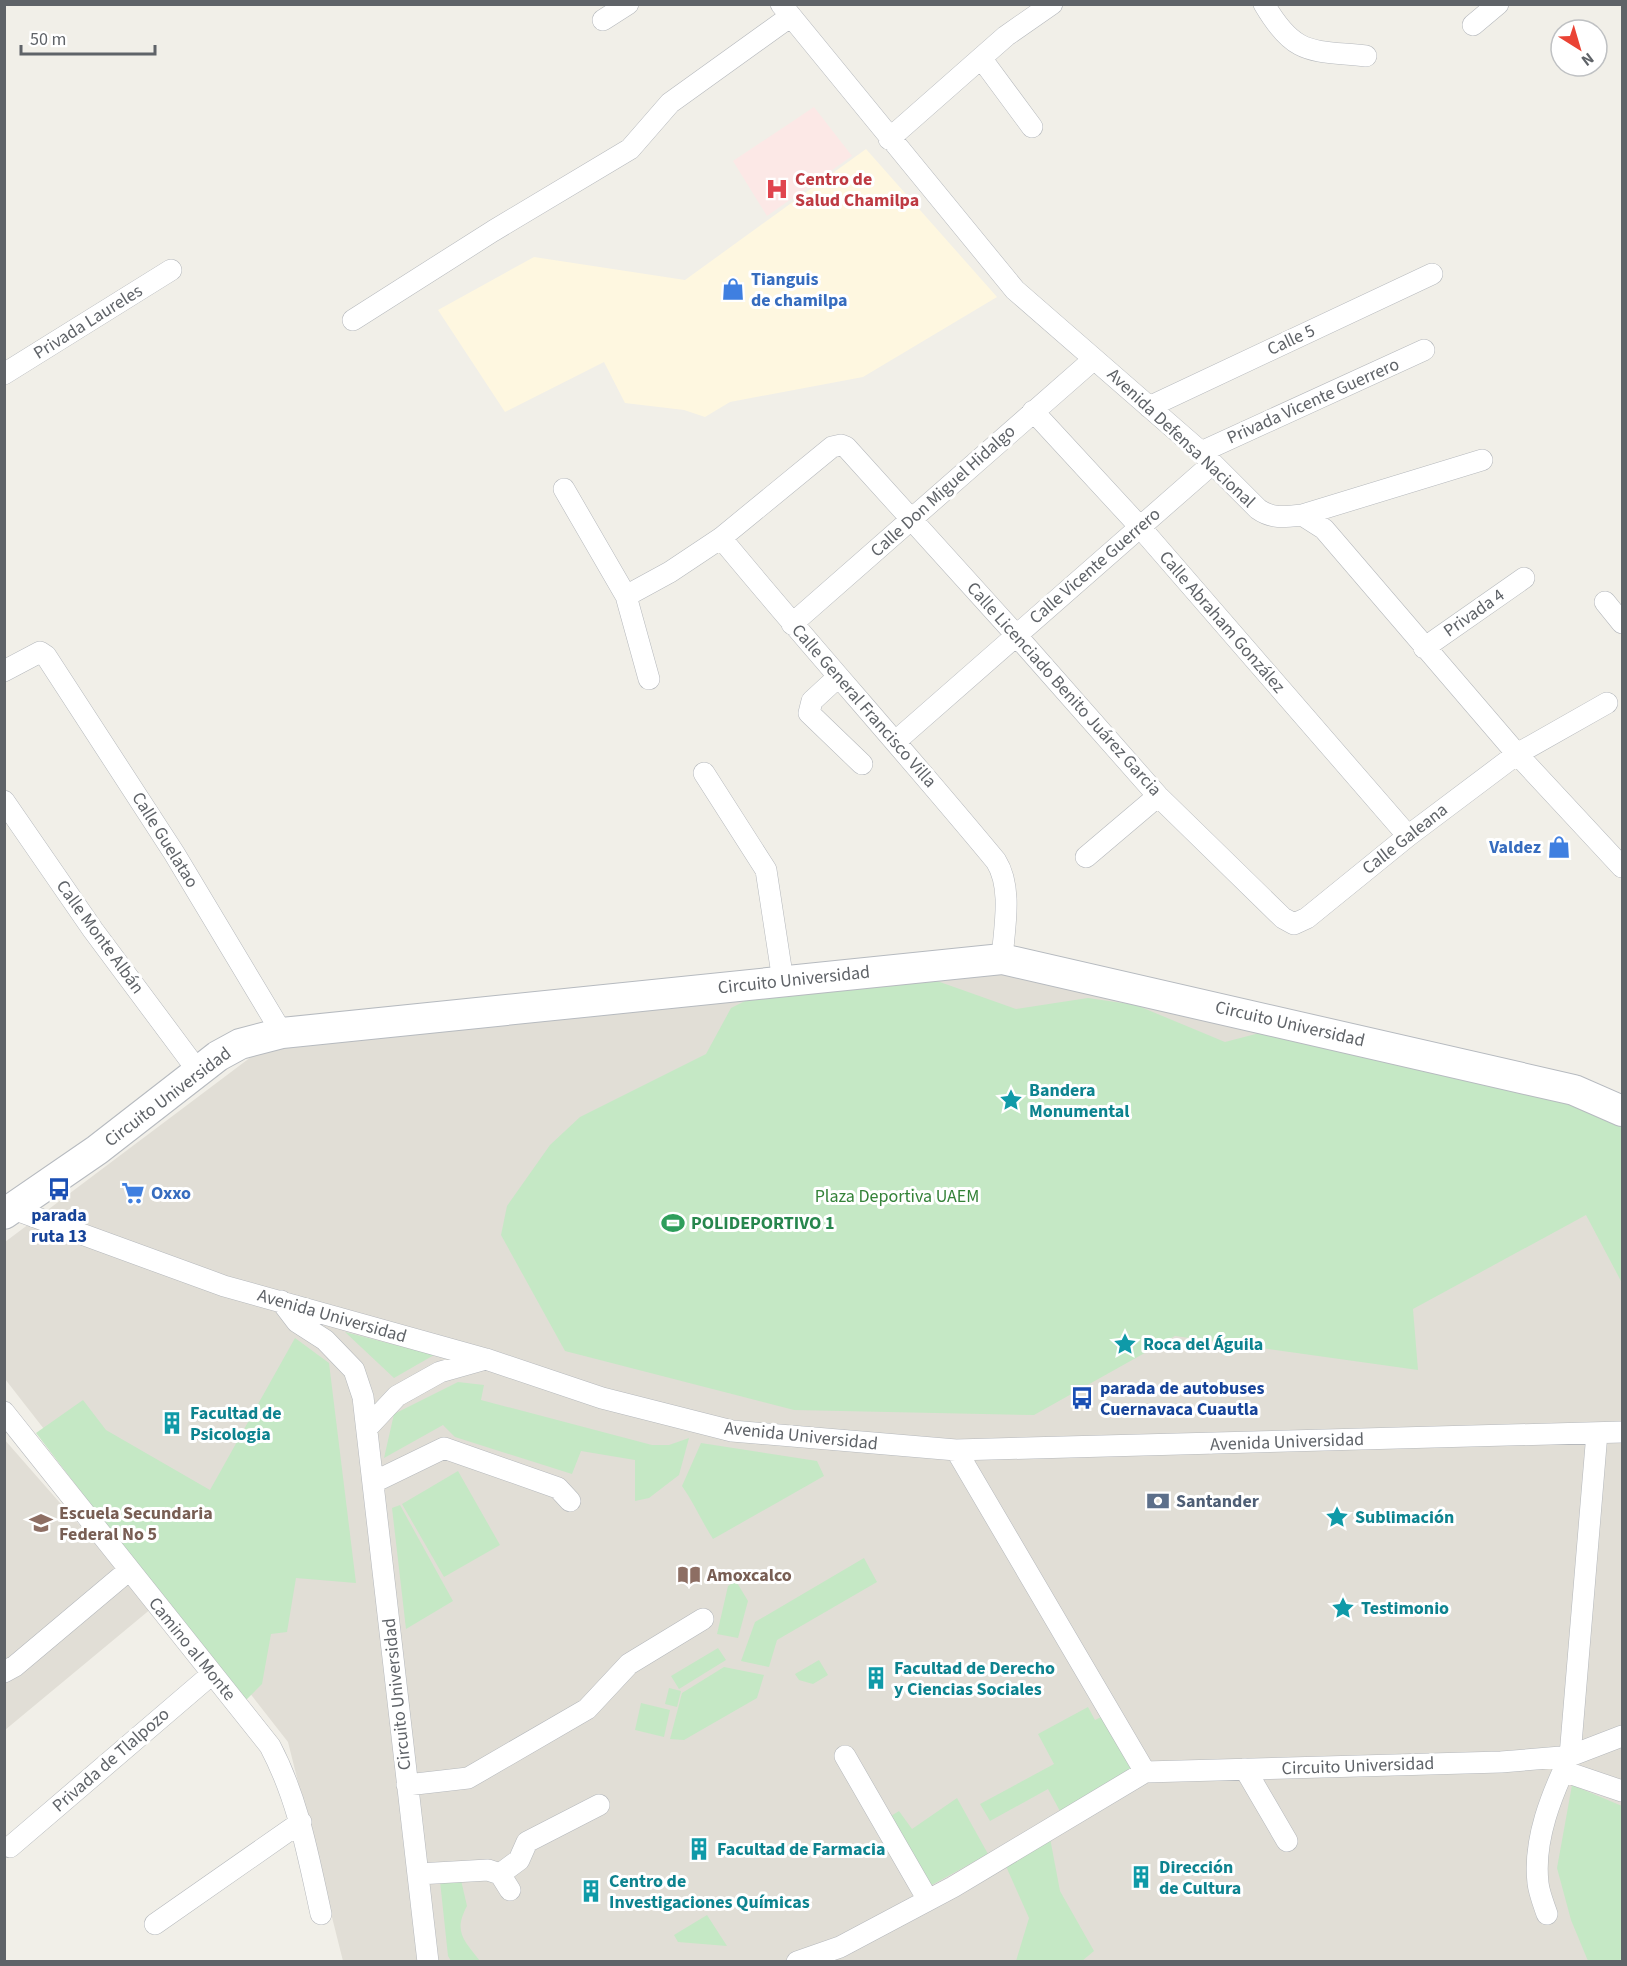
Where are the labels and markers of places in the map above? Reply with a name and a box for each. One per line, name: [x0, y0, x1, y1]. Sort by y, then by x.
place label: Centro de Salud Chamilpa: [795, 167, 919, 213]
hospital icon: Centro de Salud Chamilpa: [764, 176, 790, 202]
place label: Tianguis de chamilpa: [751, 267, 848, 313]
shop icon: Tianguis de chamilpa: [720, 276, 746, 302]
shop icon: Valdez: [1546, 834, 1572, 860]
place label: Valdez: [1488, 835, 1541, 860]
place label: Bandera Monumental: [1029, 1078, 1129, 1124]
place icon: Bandera Monumental: [998, 1087, 1024, 1113]
bus stop icon: parada ruta 13: [46, 1176, 72, 1202]
supermarket icon: Oxxo: [120, 1180, 146, 1206]
place label: Oxxo: [151, 1181, 191, 1206]
place label: parada ruta 13: [31, 1203, 87, 1249]
sports icon: POLIDEPORTIVO 1: [660, 1210, 686, 1236]
place label: POLIDEPORTIVO 1: [691, 1211, 835, 1236]
place icon: Roca del Águila: [1112, 1331, 1138, 1357]
place label: Roca del Águila: [1143, 1332, 1263, 1357]
place label: parada de autobuses Cuernavaca Cuautla: [1100, 1376, 1264, 1422]
bus stop icon: parada de autobuses Cuernavaca Cuautla: [1069, 1385, 1095, 1411]
place label: Facultad de Psicologia: [190, 1401, 282, 1447]
building icon: Facultad de Psicologia: [159, 1410, 185, 1436]
bank icon: Santander: [1145, 1488, 1171, 1514]
place label: Santander: [1176, 1489, 1260, 1514]
place label: Escuela Secundaria Federal No 5: [59, 1501, 213, 1547]
place icon: Sublimación: [1324, 1504, 1350, 1530]
place label: Sublimación: [1355, 1505, 1454, 1530]
school or university icon: Escuela Secundaria Federal No 5: [28, 1510, 54, 1536]
library icon: Amoxcalco: [676, 1562, 702, 1588]
place label: Amoxcalco: [706, 1563, 792, 1588]
place icon: Testimonio: [1330, 1595, 1356, 1621]
place label: Testimonio: [1361, 1596, 1449, 1621]
place label: Facultad de Derecho y Ciencias Sociales: [894, 1656, 1055, 1702]
building icon: Facultad de Derecho y Ciencias Sociales: [863, 1665, 889, 1691]
building icon: Facultad de Farmacia: [686, 1836, 712, 1862]
place label: Facultad de Farmacia: [717, 1837, 885, 1862]
place label: Dirección de Cultura: [1159, 1855, 1241, 1901]
building icon: Dirección de Cultura: [1128, 1864, 1154, 1890]
place label: Centro de Investigaciones Químicas: [609, 1869, 810, 1915]
building icon: Centro de Investigaciones Químicas: [578, 1878, 604, 1904]

